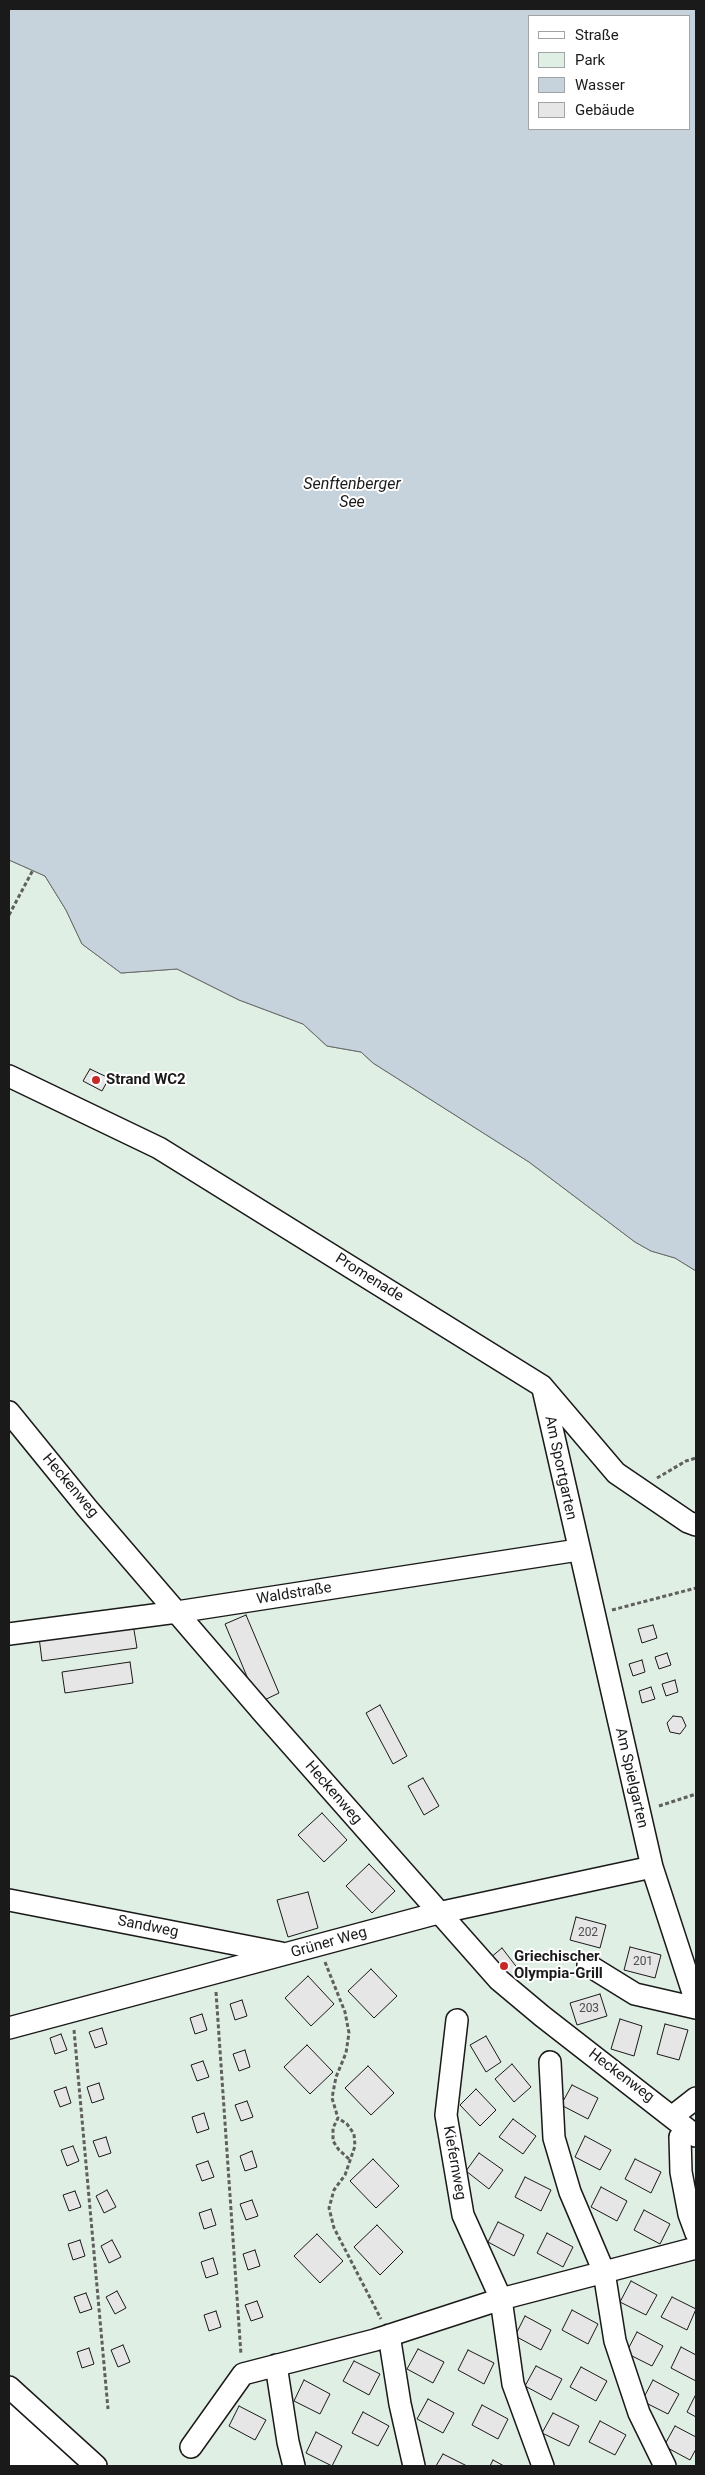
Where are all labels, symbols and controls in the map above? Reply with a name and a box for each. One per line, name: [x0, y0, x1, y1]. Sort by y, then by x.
legend: [528, 15, 690, 130]
text: Straße: [575, 26, 619, 44]
text: Park: [575, 51, 605, 69]
text: Wasser: [575, 76, 625, 94]
text: Gebäude: [575, 101, 634, 119]
water label: Senftenberger See: [303, 475, 401, 513]
place label: Strand WC2: [106, 1071, 186, 1089]
marker: Strand WC2: [90, 1074, 102, 1086]
street label: Promenade: [332, 1250, 406, 1306]
street label: Am Sportgarten: [540, 1414, 580, 1522]
street label: Heckenweg: [38, 1450, 102, 1522]
street label: Waldstraße: [255, 1579, 333, 1609]
street label: Am Spielgarten: [611, 1726, 651, 1830]
street label: Heckenweg: [301, 1758, 365, 1828]
street label: Sandweg: [116, 1912, 180, 1942]
street label: Grüner Weg: [289, 1924, 369, 1962]
house number: 202: [578, 1926, 598, 1940]
place label: Griechischer Olympia-Grill: [514, 1948, 603, 1983]
house number: 201: [633, 1955, 653, 1969]
marker: Griechischer Olympia-Grill: [498, 1960, 510, 1972]
house number: 203: [579, 2002, 599, 2016]
street label: Heckenweg: [584, 2045, 658, 2107]
street label: Kiefernweg: [439, 2124, 469, 2202]

